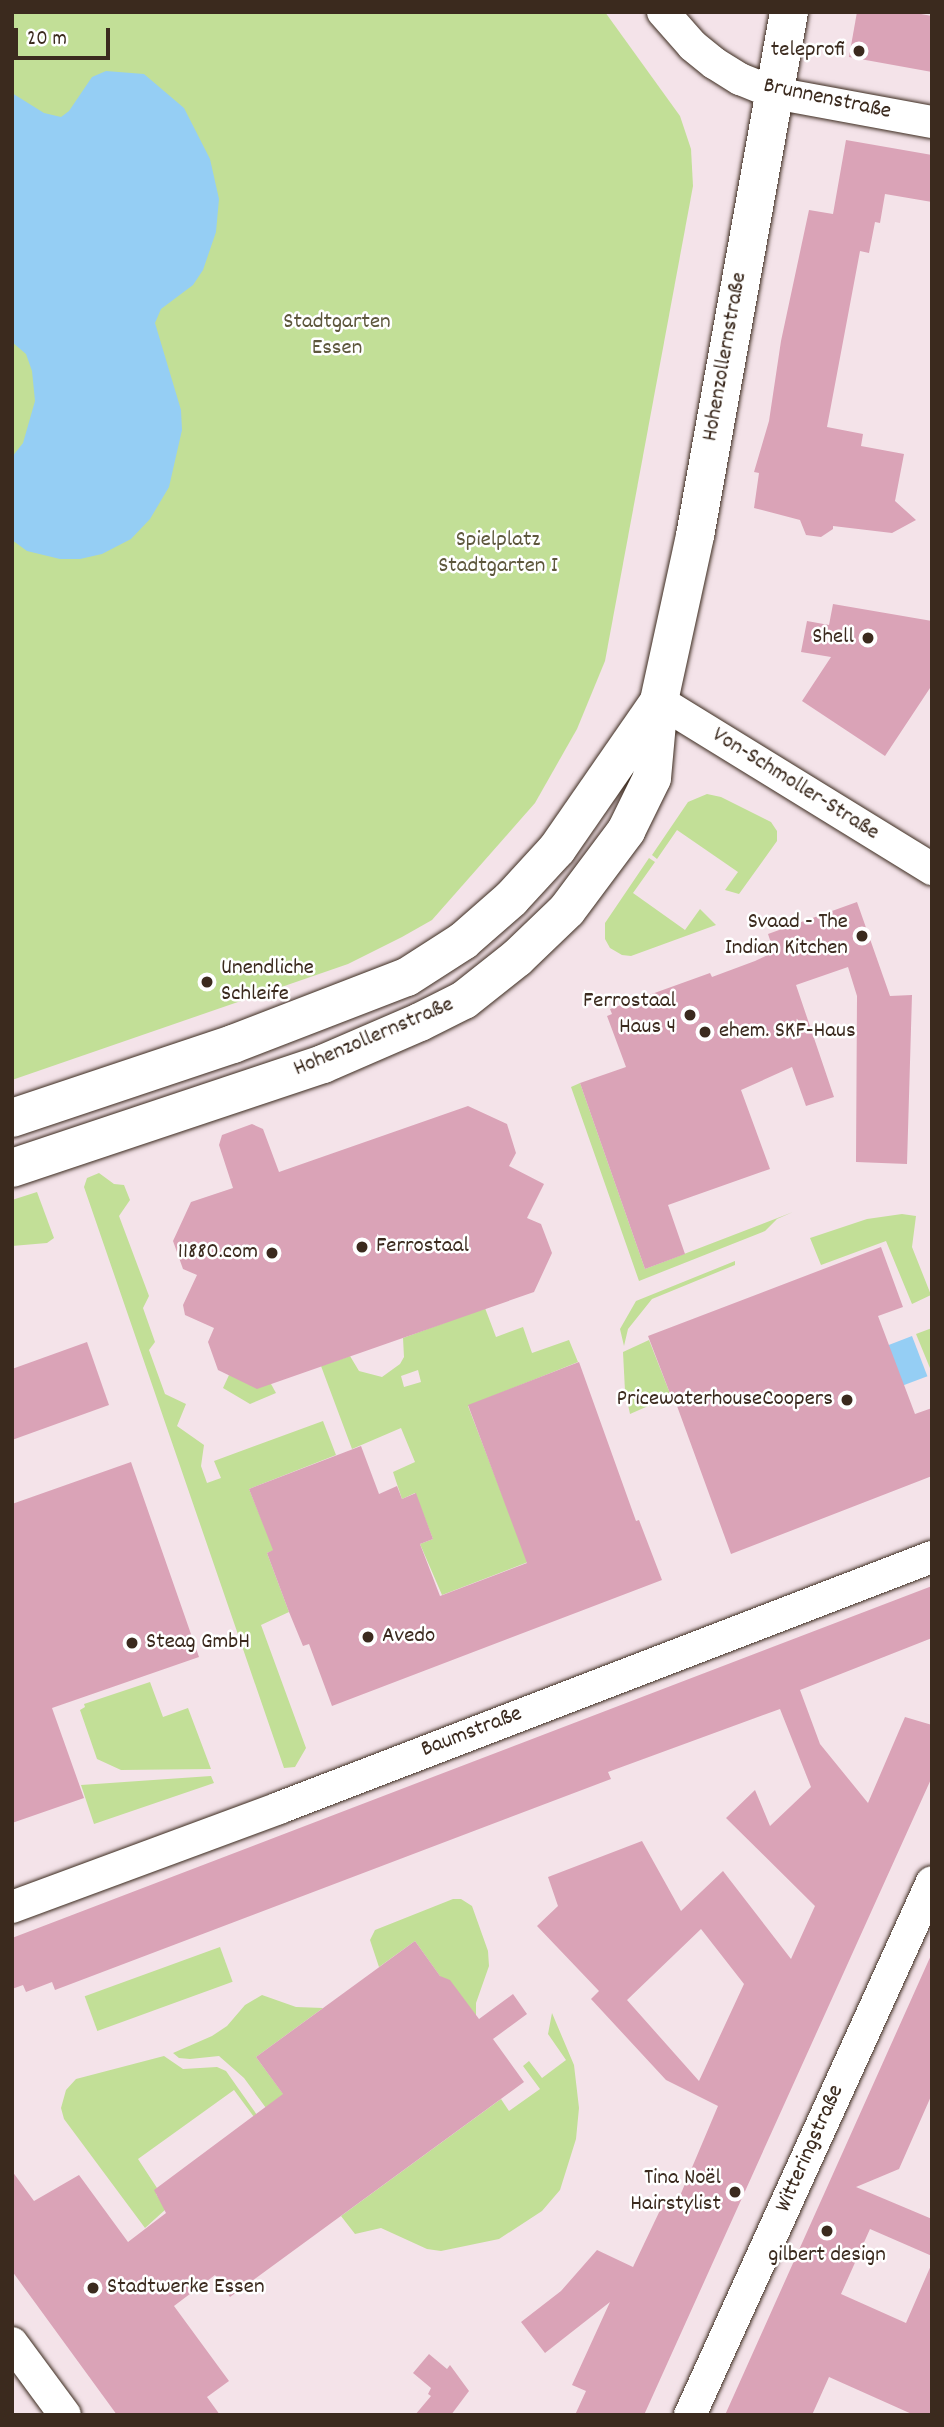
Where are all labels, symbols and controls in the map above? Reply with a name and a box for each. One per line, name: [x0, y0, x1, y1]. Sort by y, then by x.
scale bar: [18, 14, 114, 58]
text: 20 m: [27, 25, 67, 55]
place label: teleprofi: [771, 37, 845, 65]
marker: teleprofi: [851, 43, 867, 59]
street label: Brunnenstraße: [761, 73, 893, 127]
street label: Hohenzollernstraße: [698, 270, 754, 444]
park label: Stadtgarten Essen: [283, 309, 391, 363]
park label: Spielplatz Stadtgarten I: [438, 527, 558, 581]
place label: Shell: [812, 624, 854, 652]
marker: Shell: [860, 630, 876, 646]
street label: Von-Schmoller-Straße: [706, 722, 884, 848]
place label: Svaad - The Indian Kitchen: [725, 909, 848, 963]
marker: Svaad - The Indian Kitchen: [854, 928, 870, 944]
place label: Unendliche Schleife: [221, 955, 314, 1009]
marker: Unendliche Schleife: [199, 974, 215, 990]
place label: Ferrostaal Haus 4: [583, 988, 676, 1042]
street label: Hohenzollernstraße: [290, 992, 458, 1084]
marker: Ferrostaal Haus 4: [682, 1007, 698, 1023]
place label: ehem. SKF-Haus: [719, 1018, 856, 1046]
marker: ehem. SKF-Haus: [697, 1024, 713, 1040]
place label: Ferrostaal: [376, 1233, 469, 1261]
place label: 11880.com: [178, 1239, 258, 1267]
marker: Ferrostaal: [354, 1239, 370, 1255]
marker: 11880.com: [264, 1245, 280, 1261]
place label: PricewaterhouseCoopers: [616, 1386, 833, 1414]
marker: PricewaterhouseCoopers: [839, 1392, 855, 1408]
place label: Avedo: [382, 1623, 435, 1651]
place label: Steag GmbH: [146, 1629, 250, 1657]
marker: Avedo: [360, 1629, 376, 1645]
marker: Steag GmbH: [124, 1635, 140, 1651]
street label: Baumstraße: [418, 1701, 526, 1765]
street label: Witteringstraße: [771, 2081, 851, 2217]
place label: Tina Noël Hairstylist: [630, 2165, 721, 2219]
marker: Tina Noël Hairstylist: [727, 2184, 743, 2200]
marker: gilbert design: [819, 2223, 835, 2239]
place label: gilbert design: [768, 2242, 886, 2270]
place label: Stadtwerke Essen: [107, 2274, 265, 2302]
marker: Stadtwerke Essen: [85, 2280, 101, 2296]

